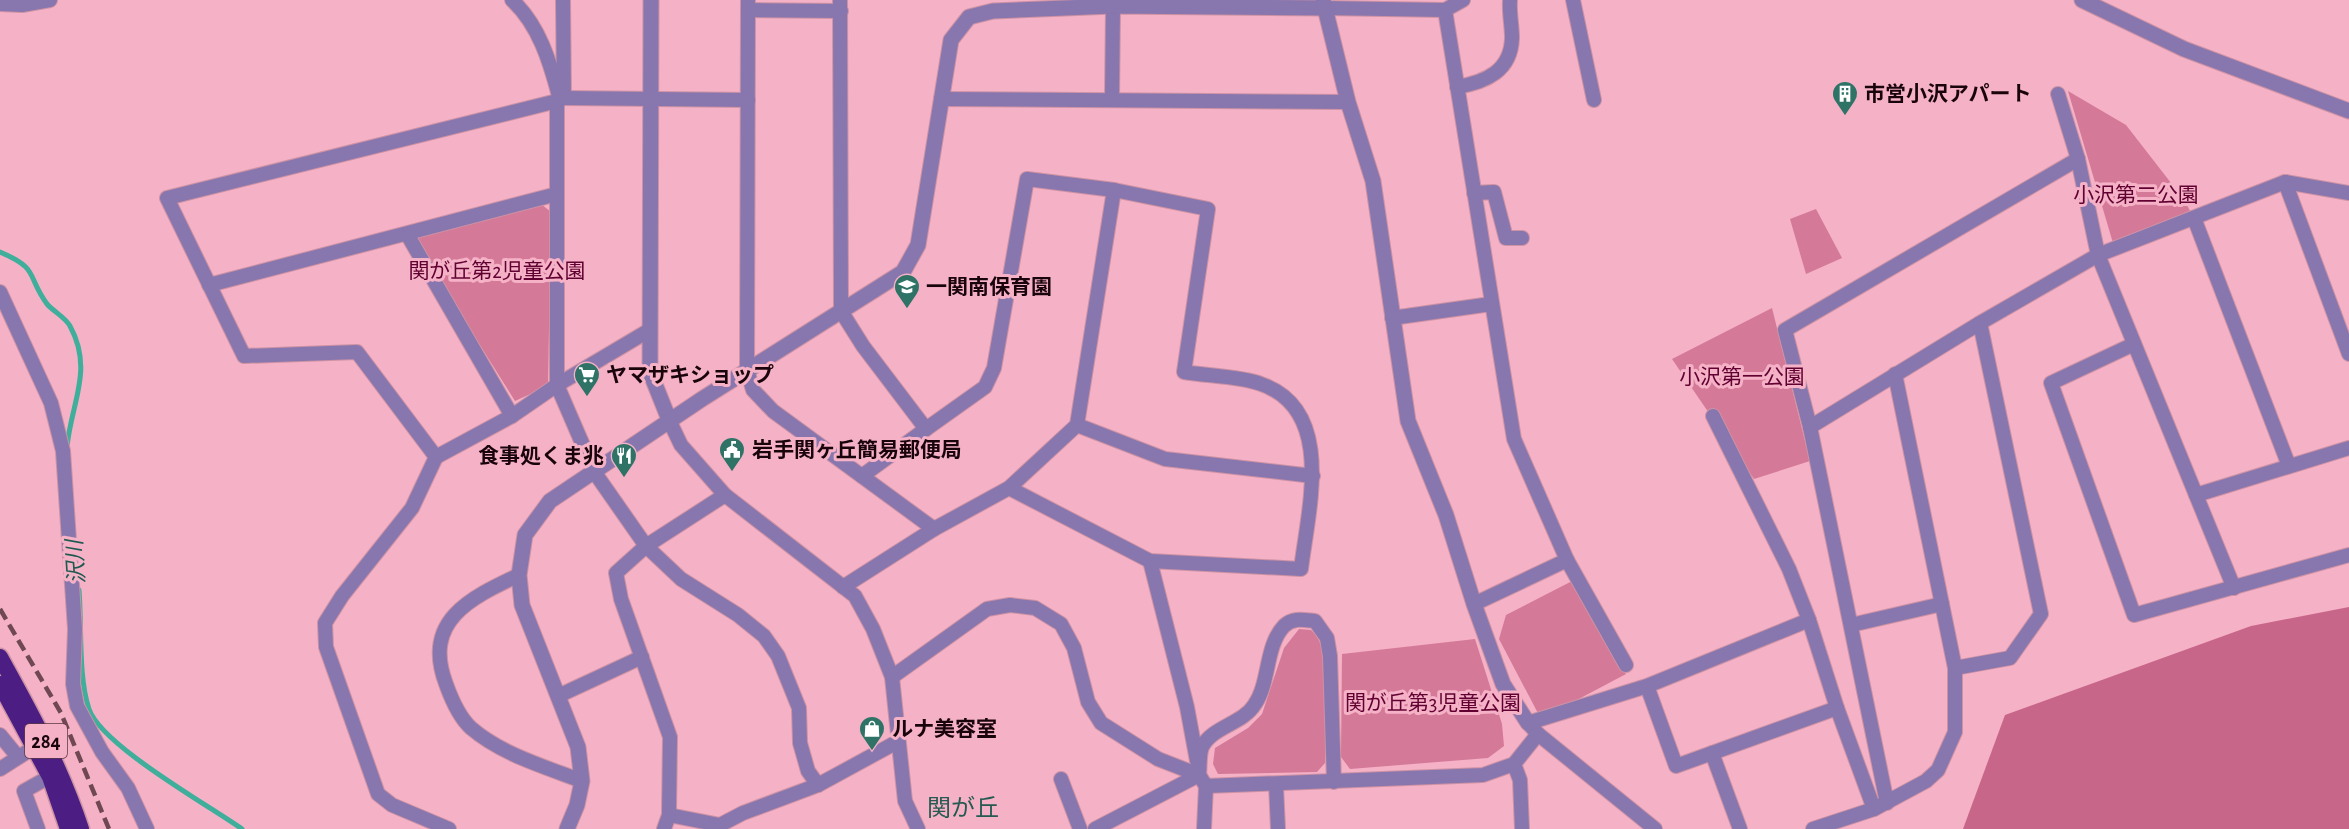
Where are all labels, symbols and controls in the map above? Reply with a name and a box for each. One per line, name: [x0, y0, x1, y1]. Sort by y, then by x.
building icon: 市営小沢アパート: [1830, 79, 1860, 117]
place label: 市営小沢アパート: [1864, 83, 2032, 105]
park label: 小沢第二公園: [2073, 184, 2199, 206]
park label: 関が丘第2児童公園: [408, 260, 586, 282]
school or university icon: 一関南保育園: [892, 272, 922, 310]
place label: 一関南保育園: [926, 276, 1052, 298]
supermarket icon: ヤマザキショップ: [572, 360, 602, 398]
place label: ヤマザキショップ: [606, 364, 774, 386]
park label: 小沢第一公園: [1679, 366, 1805, 388]
public building icon: 岩手関ヶ丘簡易郵便局: [717, 435, 747, 473]
place label: 岩手関ヶ丘簡易郵便局: [752, 439, 962, 461]
restaurant icon: 食事処くま兆: [609, 441, 639, 479]
place label: 食事処くま兆: [478, 445, 604, 467]
water label: 沢川: [62, 537, 89, 585]
park label: 関が丘第3児童公園: [1345, 692, 1521, 714]
shop icon: ルナ美容室: [857, 714, 887, 752]
place label: ルナ美容室: [892, 718, 997, 740]
road number: 284: [25, 724, 67, 758]
district label: 関が丘: [927, 795, 999, 821]

